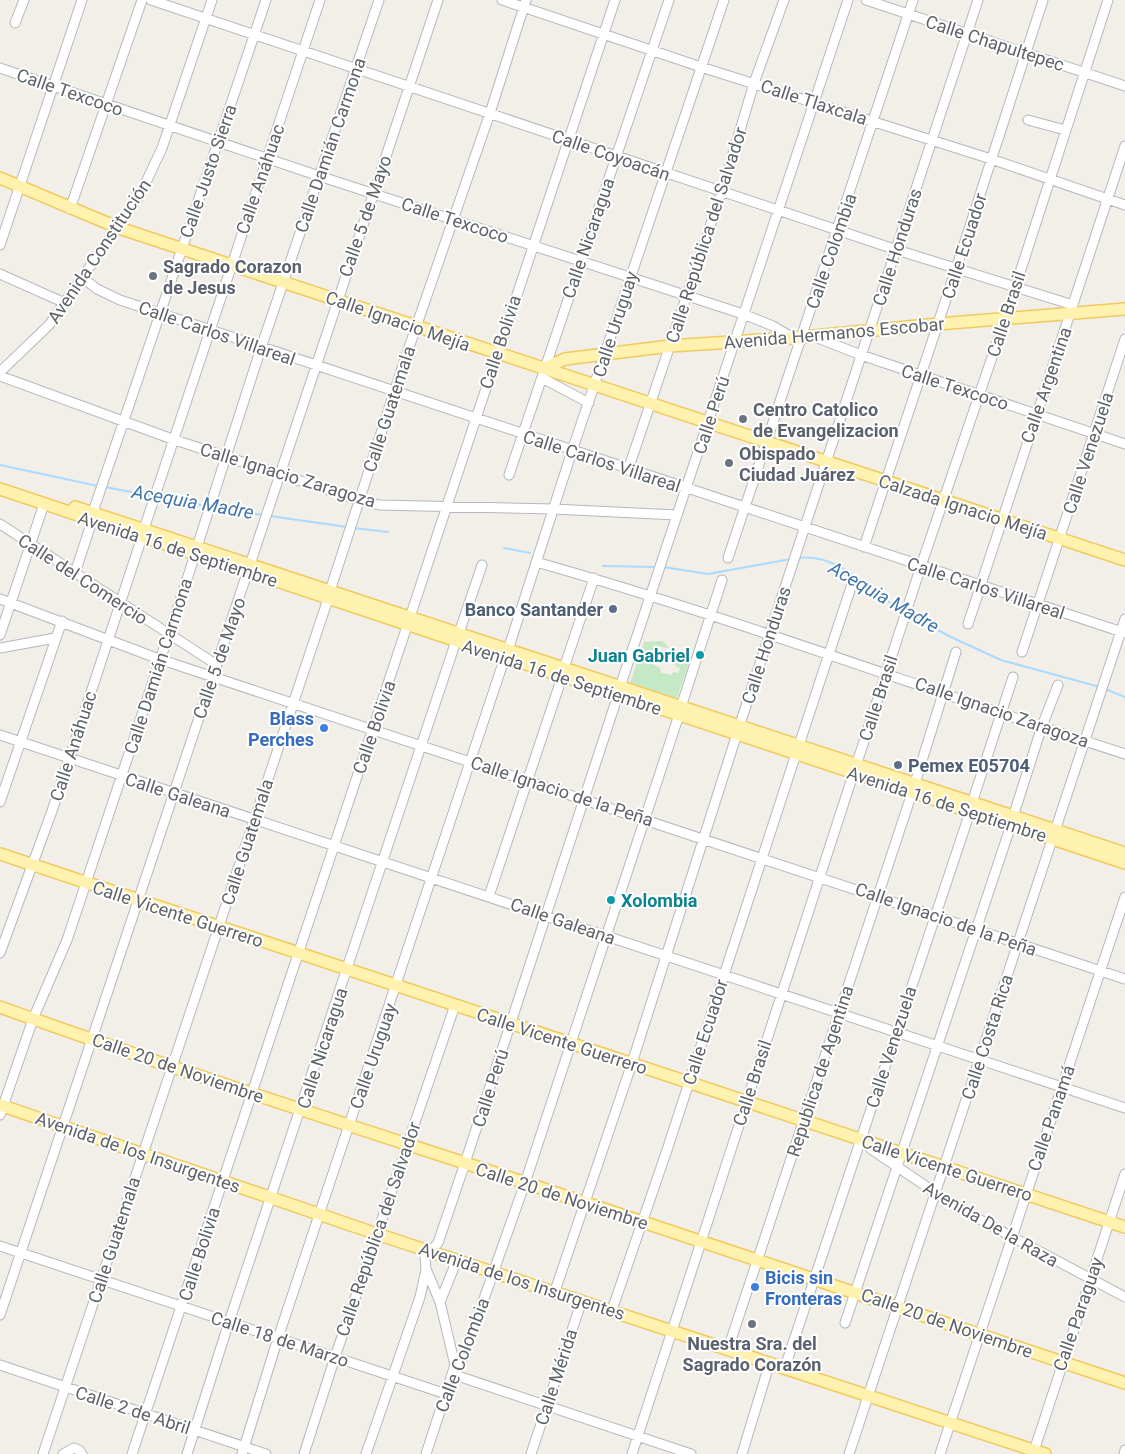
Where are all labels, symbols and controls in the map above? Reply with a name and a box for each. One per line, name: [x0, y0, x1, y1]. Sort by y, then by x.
street label: Calle Chapultepec: [923, 11, 1067, 75]
street label: Calle Damián Carmona: [290, 55, 370, 235]
street label: Calle Texcoco: [14, 64, 126, 120]
street label: Calle Tlaxcala: [758, 75, 870, 129]
street label: Calle Justo Sierra: [175, 101, 241, 241]
street label: Calle Anáhuac: [231, 121, 289, 237]
street label: Calle República del Salvador: [661, 124, 751, 346]
street label: Calle Coyoacán: [549, 125, 673, 185]
street label: Calle 5 de Mayo: [334, 153, 396, 279]
street label: Avenida Constitución: [43, 175, 155, 327]
street label: Calle Nicaragua: [558, 175, 618, 301]
street label: Calle Honduras: [868, 186, 926, 308]
street label: Calle Colombia: [801, 190, 861, 312]
street label: Calle Ecuador: [937, 190, 991, 302]
street label: Calle Texcoco: [399, 193, 511, 247]
place label: Sagrado Corazon de Jesus: [163, 256, 302, 298]
street label: Calle Uruguay: [588, 268, 642, 380]
street label: Calle Brasil: [982, 268, 1030, 360]
marker: Sagrado Corazon de Jesus: [147, 270, 159, 282]
street label: Calle Ignacio Mejía: [323, 286, 473, 356]
street label: Calle Bolivia: [475, 292, 525, 392]
street label: Calle Carlos Villareal: [136, 296, 298, 370]
street label: Avenida Hermanos Escobar: [723, 313, 945, 353]
street label: Calle Argentina: [1016, 324, 1076, 446]
street label: Calle Guatemala: [359, 343, 419, 475]
street label: Calle Texcoco: [899, 360, 1011, 414]
street label: Calle Perú: [688, 373, 734, 457]
street label: Calle Venezuela: [1058, 389, 1118, 517]
place label: Centro Catolico de Evangelizacion: [753, 399, 899, 441]
marker: Centro Catolico de Evangelizacion: [737, 413, 749, 425]
street label: Calle Carlos Villareal: [521, 426, 683, 496]
street label: Calle Ignacio Zaragoza: [198, 438, 378, 512]
place label: Obispado Ciudad Juárez: [739, 443, 855, 485]
marker: Obispado Ciudad Juárez: [723, 457, 735, 469]
street label: Calzada Ignacio Mejía: [876, 470, 1050, 544]
water label: Acequia Madre: [129, 480, 256, 524]
street label: Avenida 16 de Septiembre: [76, 507, 280, 591]
street label: Calle del Comercio: [14, 529, 152, 629]
street label: Calle Carlos Villareal: [905, 553, 1067, 623]
water label: Acequia Madre: [824, 556, 943, 638]
street label: Calle Damián Carmona: [120, 575, 196, 757]
street label: Calle Honduras: [737, 584, 795, 706]
street label: Calle 5 de Mayo: [188, 595, 250, 721]
place label: Banco Santander: [465, 599, 603, 620]
marker: Banco Santander: [607, 603, 619, 615]
street label: Avenida 16 de Septiembre: [460, 635, 664, 719]
place label: Juan Gabriel: [588, 645, 690, 666]
marker: Juan Gabriel: [694, 649, 706, 661]
street label: Calle Brasil: [854, 652, 902, 744]
street label: Calle Ignacio Zaragoza: [912, 672, 1092, 752]
street label: Calle Bolivia: [348, 678, 400, 776]
street label: Calle Anáhuac: [45, 688, 101, 804]
place label: Blass Perches: [248, 708, 314, 750]
marker: Blass Perches: [318, 722, 330, 734]
street label: Calle Ignacio de la Peña: [468, 752, 656, 830]
place label: Pemex E05704: [908, 755, 1030, 776]
marker: Pemex E05704: [892, 759, 904, 771]
street label: Avenida 16 de Septiembre: [845, 762, 1049, 846]
street label: Calle Galeana: [123, 768, 233, 822]
street label: Calle Guatemala: [217, 776, 277, 908]
street label: Calle Vicente Guerrero: [90, 876, 266, 952]
street label: Calle Ignacio de la Peña: [852, 878, 1040, 960]
place label: Xolombia: [621, 890, 698, 911]
street label: Calle Galeana: [508, 893, 618, 949]
marker: Xolombia: [605, 894, 617, 906]
street label: Calle Costa Rica: [957, 972, 1017, 1102]
street label: Calle Ecuador: [678, 976, 732, 1088]
street label: Republica de Agentina: [782, 983, 858, 1159]
street label: Calle Venezuela: [861, 983, 921, 1111]
street label: Calle Nicaragua: [293, 985, 351, 1111]
street label: Calle Uruguay: [345, 1000, 401, 1112]
street label: Calle Vicente Guerrero: [474, 1003, 650, 1079]
street label: Calle 20 de Noviembre: [89, 1029, 267, 1107]
street label: Calle Brasil: [728, 1037, 776, 1129]
street label: Calle Perú: [467, 1046, 513, 1130]
street label: Calle Panamá: [1023, 1062, 1079, 1174]
street label: Avenida de los Insurgentes: [33, 1107, 243, 1197]
street label: Calle República del Salvador: [331, 1119, 425, 1339]
street label: Calle Vicente Guerrero: [859, 1130, 1035, 1206]
street label: Calle 20 de Noviembre: [473, 1158, 651, 1234]
street label: Calle Guatemala: [84, 1174, 144, 1306]
street label: Avenida De la Raza: [920, 1177, 1062, 1271]
street label: Calle Bolivia: [174, 1204, 224, 1304]
street label: Avenida de los Insurgentes: [416, 1238, 628, 1324]
street label: Calle Paraguay: [1049, 1254, 1107, 1374]
place label: Bicis sin Fronteras: [765, 1267, 842, 1309]
marker: Bicis sin Fronteras: [749, 1281, 761, 1293]
street label: Calle 20 de Noviembre: [858, 1284, 1036, 1362]
street label: Calle Colombia: [431, 1295, 493, 1415]
street label: Calle 18 de Marzo: [208, 1307, 352, 1371]
marker: Nuestra Sra. del Sagrado Corazón: [746, 1318, 758, 1330]
street label: Calle Mérida: [531, 1326, 581, 1428]
place label: Nuestra Sra. del Sagrado Corazón: [683, 1333, 821, 1375]
street label: Calle 2 de Abril: [73, 1382, 193, 1438]

